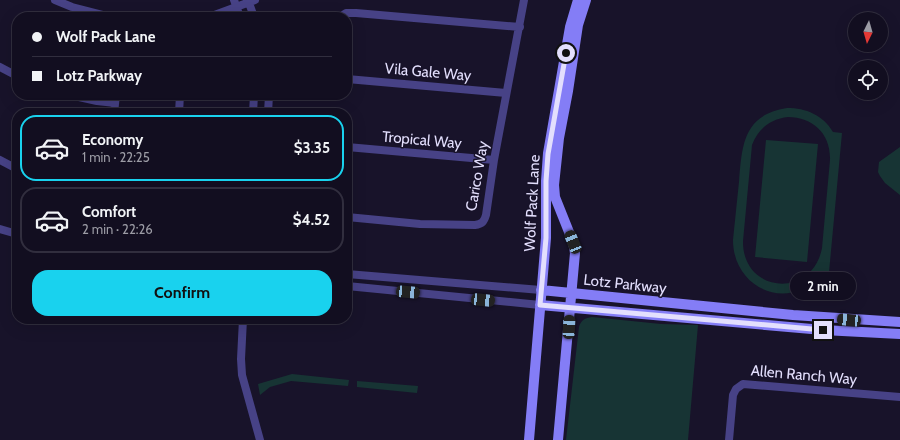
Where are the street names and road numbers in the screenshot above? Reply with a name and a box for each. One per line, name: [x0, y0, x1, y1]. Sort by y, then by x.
street label: Vila Gale Way: [384, 59, 473, 85]
street label: Tropical Way: [381, 128, 463, 152]
street label: Carico Way: [462, 139, 492, 212]
street label: Wolf Pack Lane: [520, 154, 544, 252]
street label: Lotz Parkway: [583, 271, 668, 297]
street label: Allen Ranch Way: [750, 361, 858, 389]

